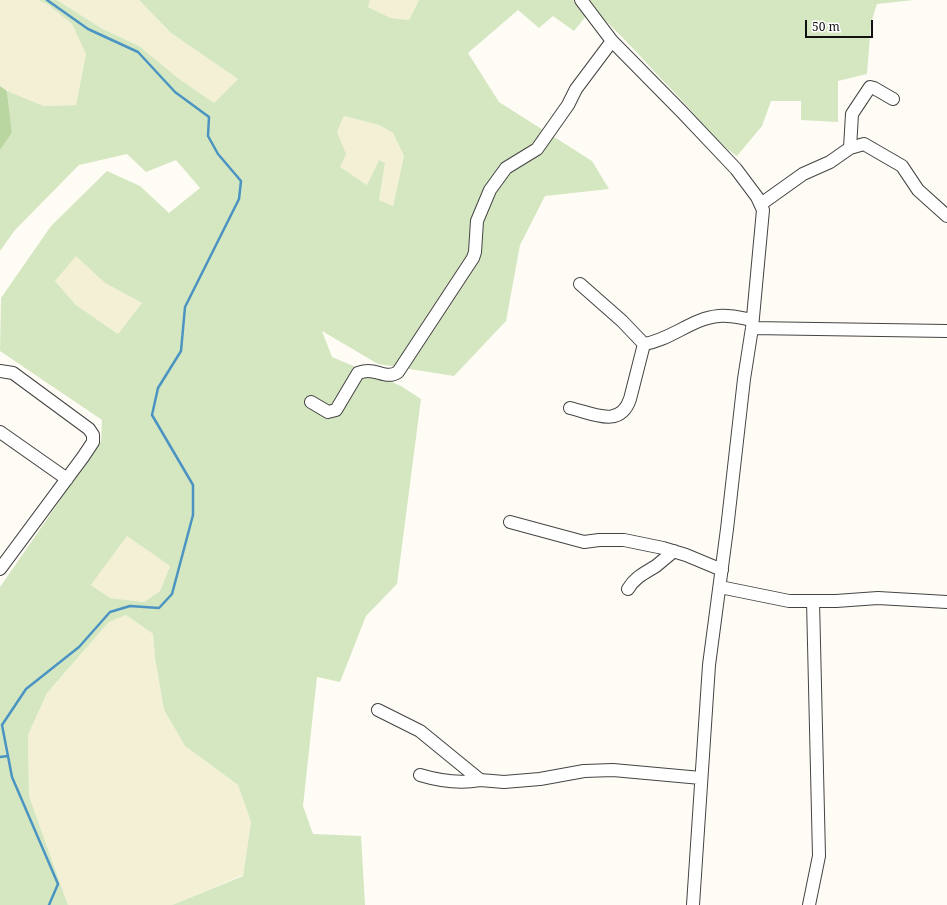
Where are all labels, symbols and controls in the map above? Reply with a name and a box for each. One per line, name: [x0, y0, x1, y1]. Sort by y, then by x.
scale bar: [807, 12, 875, 38]
text: 50 m: [812, 18, 840, 35]

